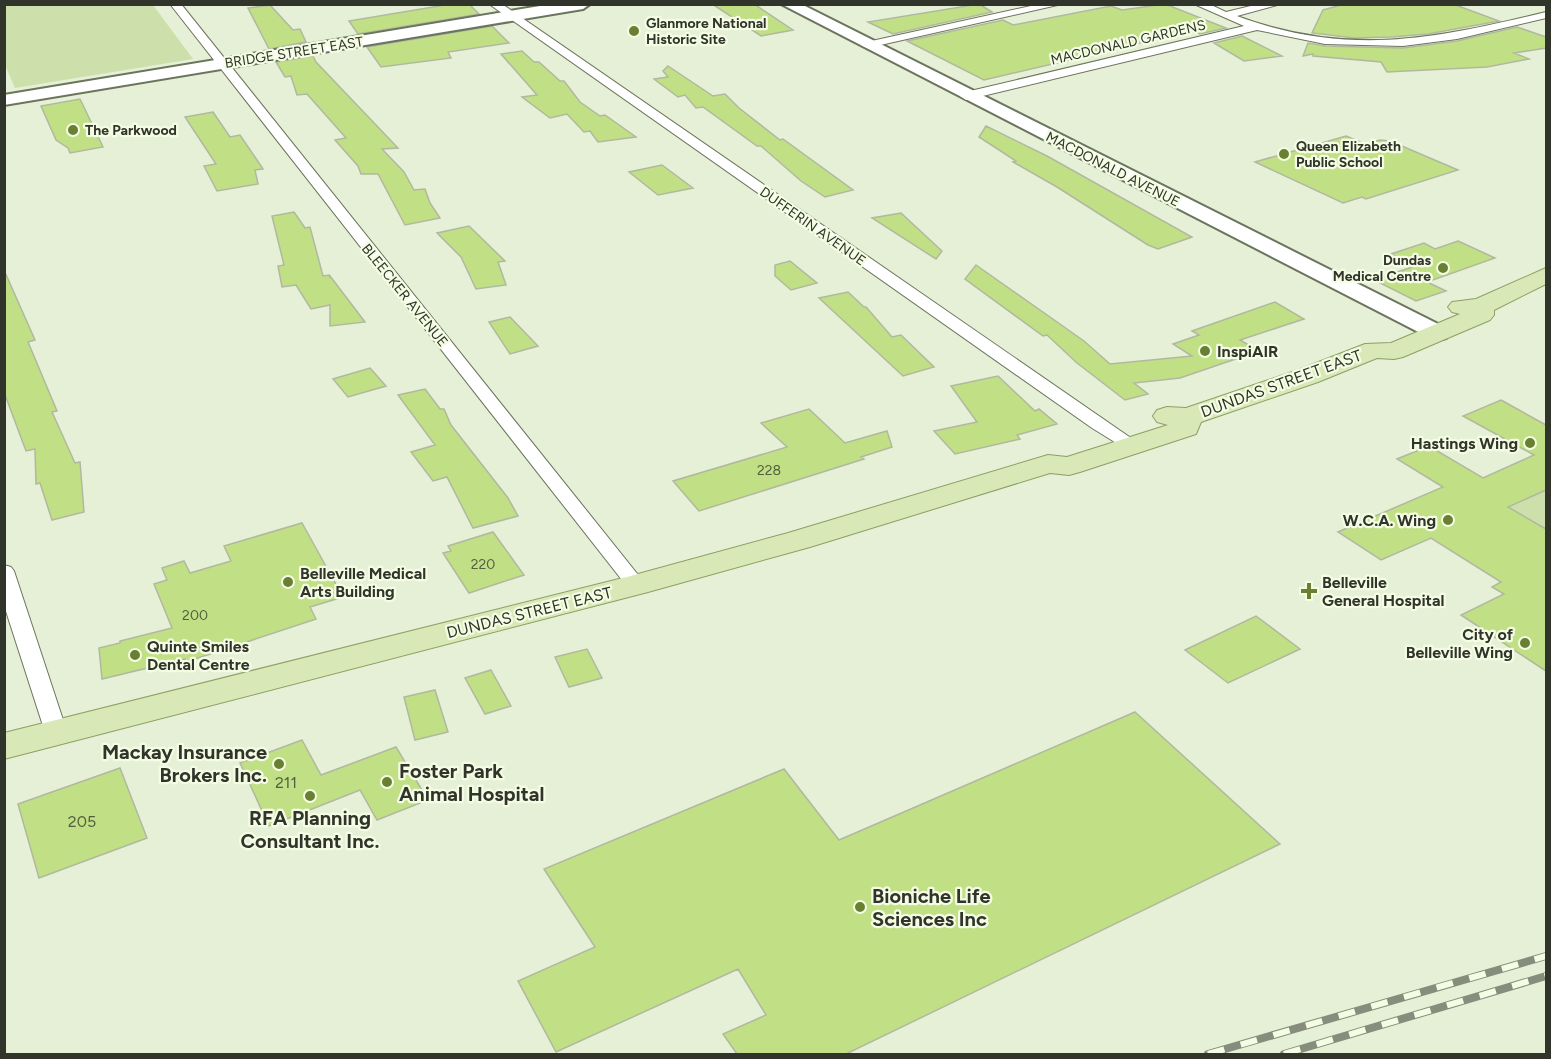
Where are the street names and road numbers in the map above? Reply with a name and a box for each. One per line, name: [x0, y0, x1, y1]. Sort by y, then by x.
street label: MACDONALD GARDENS: [1049, 16, 1207, 69]
street label: BRIDGE STREET EAST: [224, 33, 365, 72]
street label: MACDONALD AVENUE: [1043, 128, 1183, 211]
street label: DUFFERIN AVENUE: [756, 183, 869, 269]
street label: BLEECKER AVENUE: [358, 240, 451, 350]
street label: DUNDAS STREET EAST: [1198, 345, 1364, 421]
street label: DUNDAS STREET EAST: [444, 583, 614, 642]

